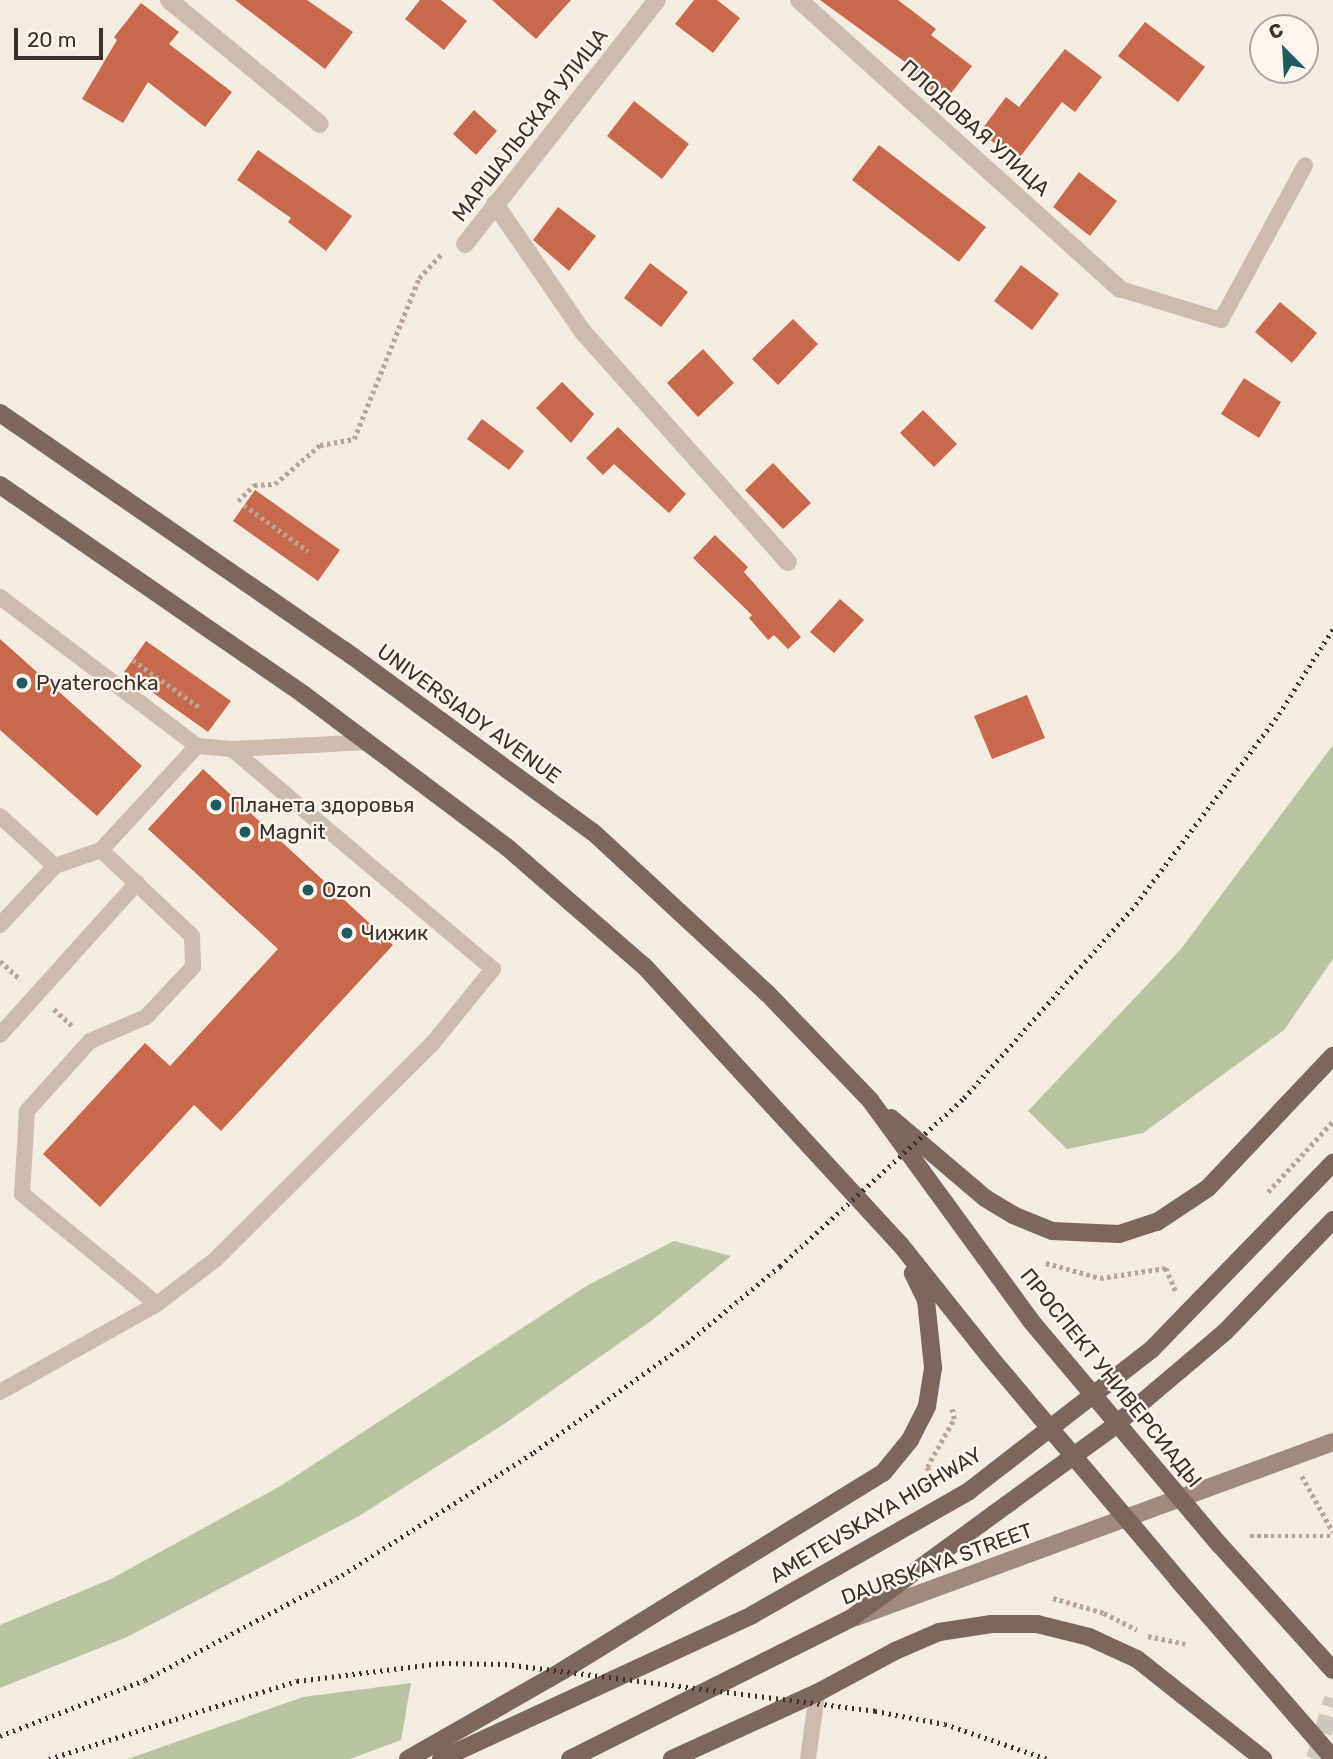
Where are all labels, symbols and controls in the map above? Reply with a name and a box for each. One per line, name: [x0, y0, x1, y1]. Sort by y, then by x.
scale bar: [18, 14, 107, 58]
north arrow: [1249, 14, 1319, 84]
text: С: [1265, 18, 1287, 44]
street label: МАРШАЛЬСКАЯ УЛИЦА: [447, 23, 613, 227]
text: 20 m: [27, 27, 76, 52]
street label: ПЛОДОВАЯ УЛИЦА: [895, 54, 1055, 202]
street label: UNIVERSIADY AVENUE: [372, 638, 566, 790]
place label: Pyaterochka: [36, 670, 159, 696]
marker: Pyaterochka: [14, 675, 30, 691]
place label: Планета здоровья: [230, 792, 415, 818]
marker: Планета здоровья: [208, 797, 224, 813]
place label: Magnit: [259, 819, 326, 845]
marker: Magnit: [237, 824, 253, 840]
place label: Ozon: [322, 877, 372, 903]
marker: Ozon: [300, 882, 316, 898]
place label: Чижик: [361, 920, 428, 946]
marker: Чижик: [339, 925, 355, 941]
street label: ПРОСПЕКТ УНИВЕРСИАДЫ: [1015, 1264, 1207, 1492]
street label: AMETEVSKAYA HIGHWAY: [765, 1442, 987, 1588]
street label: DAURSKAYA STREET: [838, 1518, 1036, 1610]

